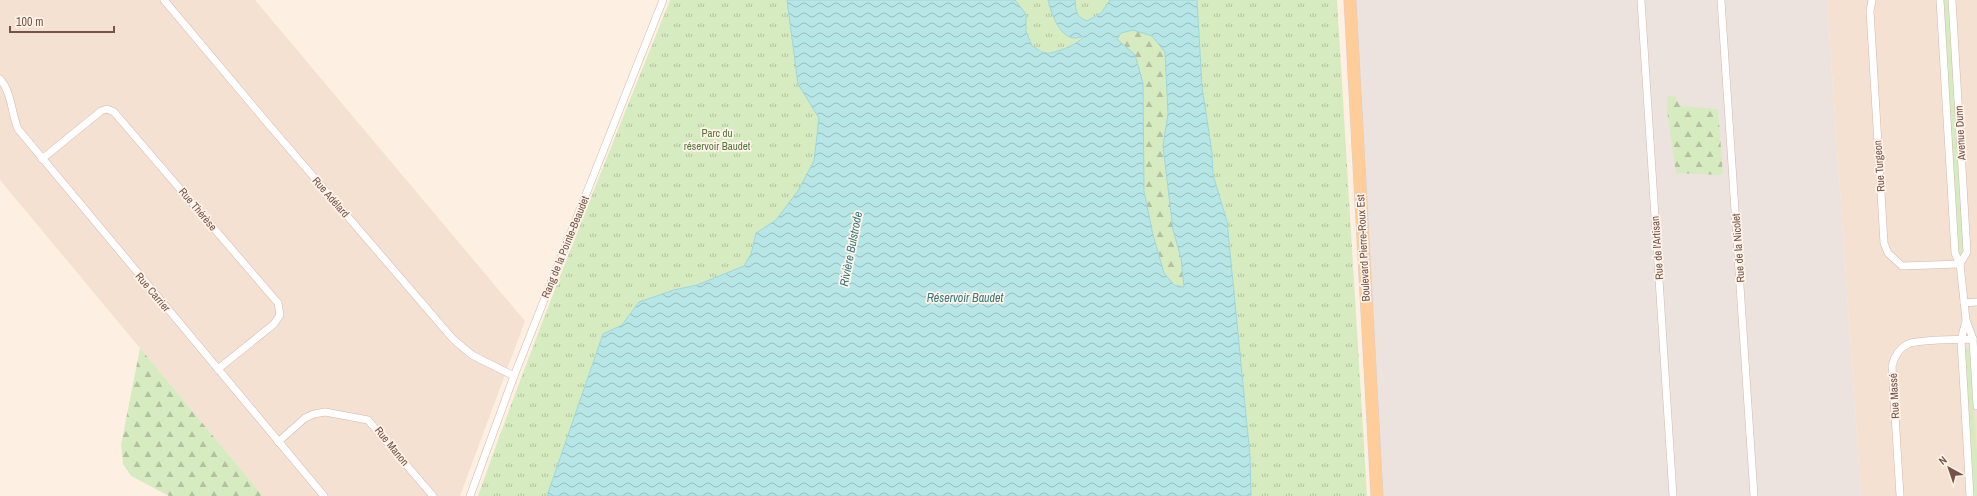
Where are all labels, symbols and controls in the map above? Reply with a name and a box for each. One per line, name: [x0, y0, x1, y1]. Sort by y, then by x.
scale bar: [10, 8, 114, 34]
text: 100 m: [16, 14, 43, 30]
street label: Avenue Dunn: [1952, 105, 1968, 162]
park label: Parc du réservoir Baudet: [684, 126, 751, 153]
street label: Rue Turgeon: [1870, 140, 1888, 192]
street label: Rue Adélard: [309, 174, 353, 220]
street label: Rue Thérèse: [176, 185, 220, 233]
street label: Rang de la Pointe-Beaudet: [538, 193, 592, 300]
street label: Boulevard Pierre-Roux Est: [1353, 194, 1373, 302]
water label: Rivière Bulstrode: [836, 210, 866, 288]
street label: Rue de la Nicolet: [1729, 213, 1747, 283]
street label: Rue de l'Artisan: [1648, 216, 1666, 280]
street label: Rue Carrier: [132, 269, 174, 315]
water label: Réservoir Baudet: [927, 290, 1004, 306]
street label: Rue Massé: [1886, 373, 1902, 419]
street label: Rue Manon: [372, 423, 412, 469]
north arrow: [1929, 448, 1969, 488]
text: N: [1936, 453, 1950, 468]

